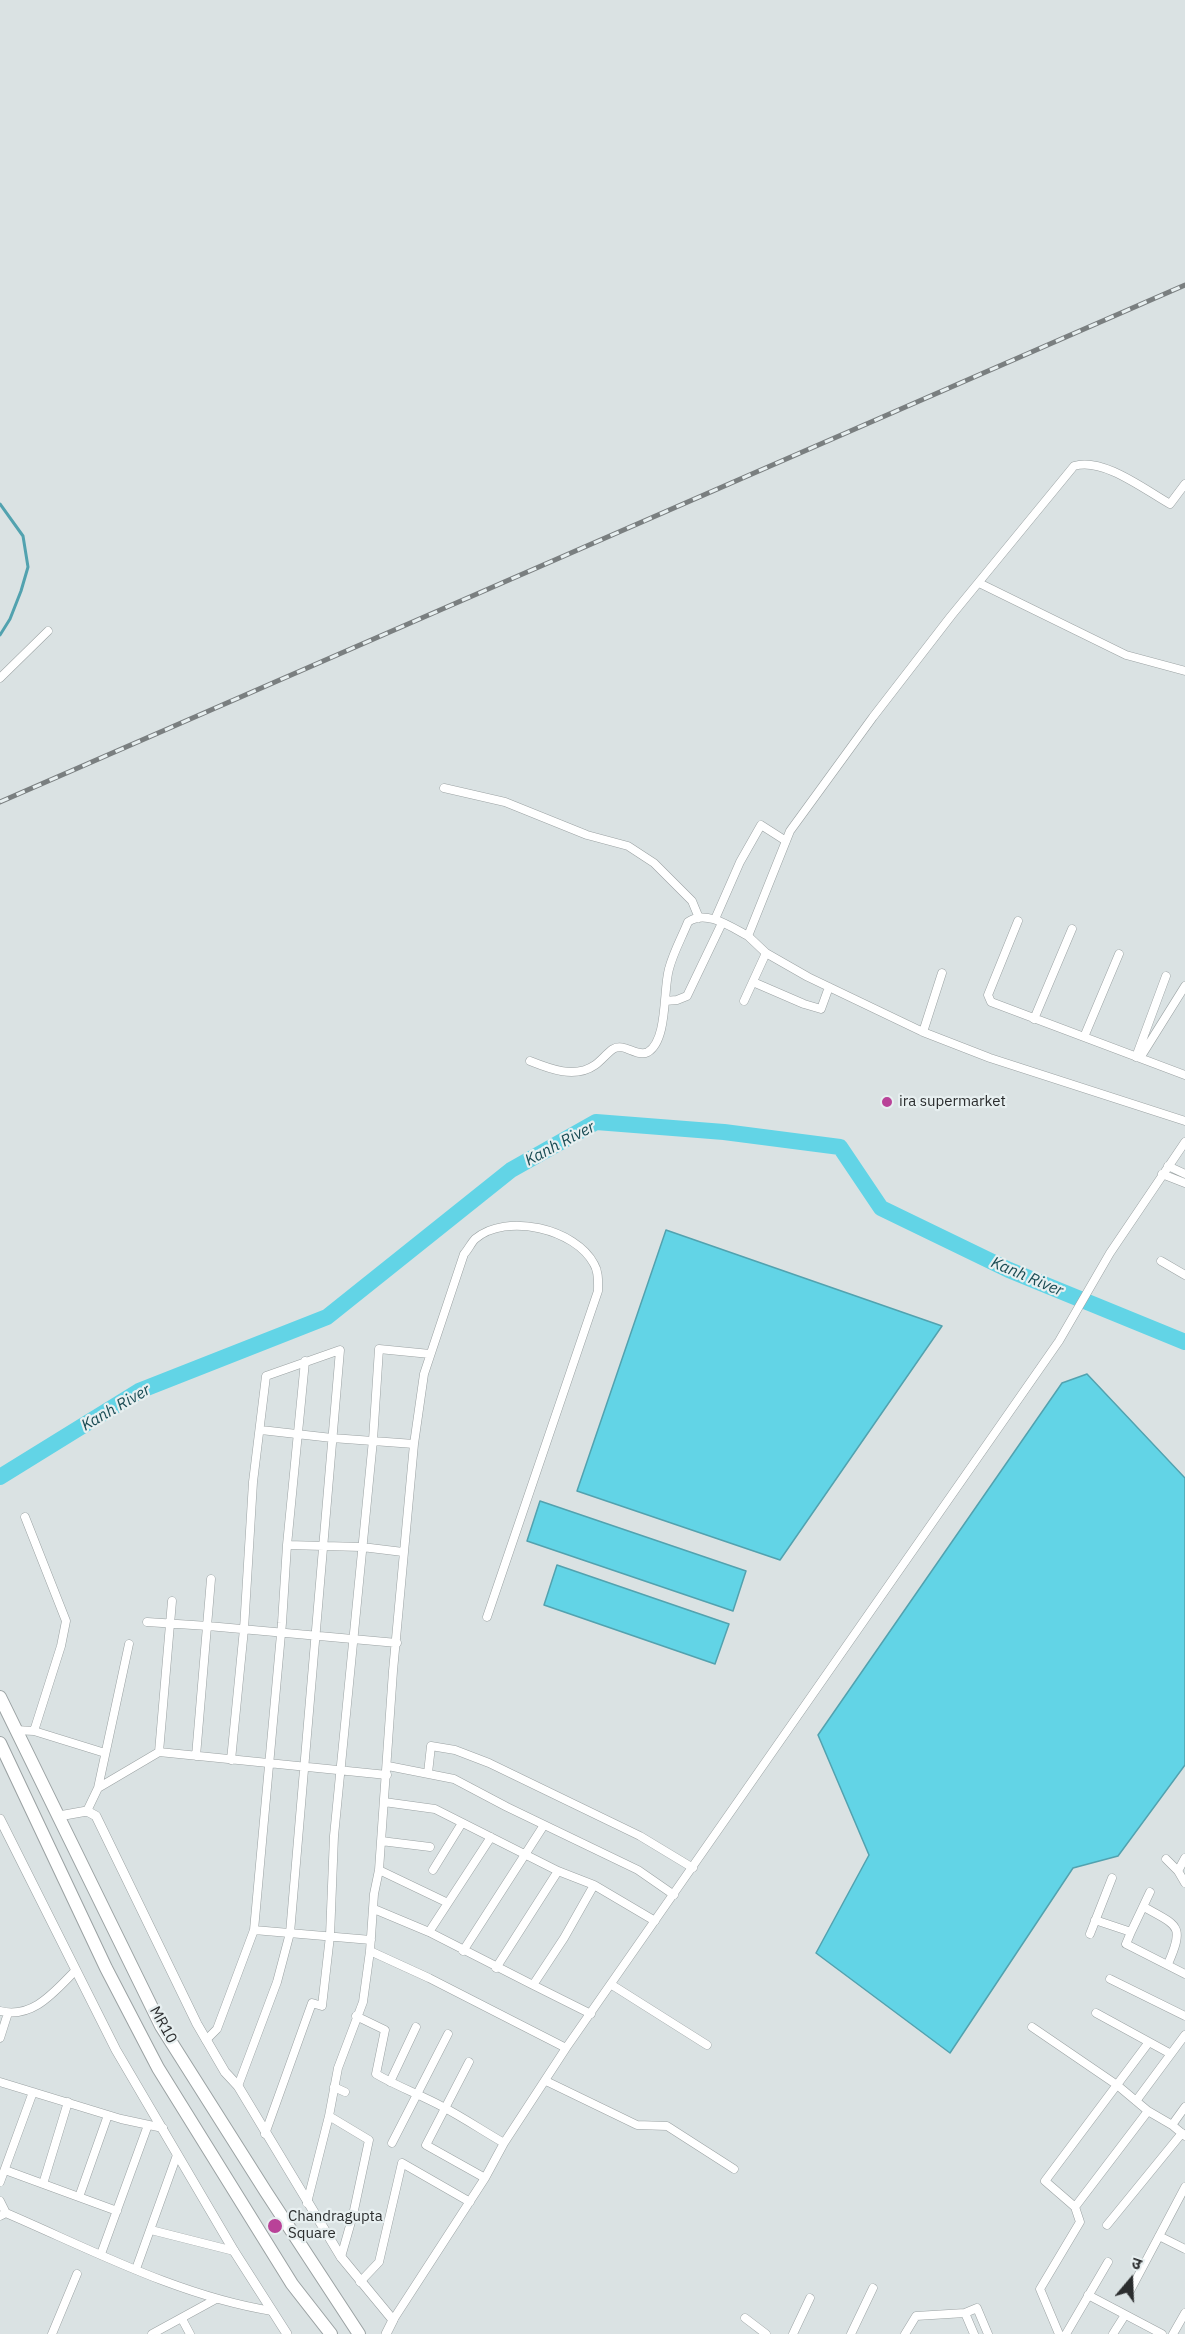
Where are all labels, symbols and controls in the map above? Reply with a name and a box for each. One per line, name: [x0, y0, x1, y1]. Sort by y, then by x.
place label: ira supermarket: [899, 1093, 1006, 1111]
marker: ira supermarket: [880, 1095, 894, 1109]
water label: Kanh River: [522, 1118, 598, 1170]
water label: Kanh River: [988, 1253, 1066, 1301]
water label: Kanh River: [78, 1381, 154, 1435]
street label: MR10: [145, 2003, 181, 2047]
place label: Chandragupta Square: [288, 2208, 383, 2243]
marker: Chandragupta Square: [266, 2217, 284, 2235]
north arrow: [1101, 2250, 1161, 2310]
text: उ: [1129, 2252, 1145, 2274]

